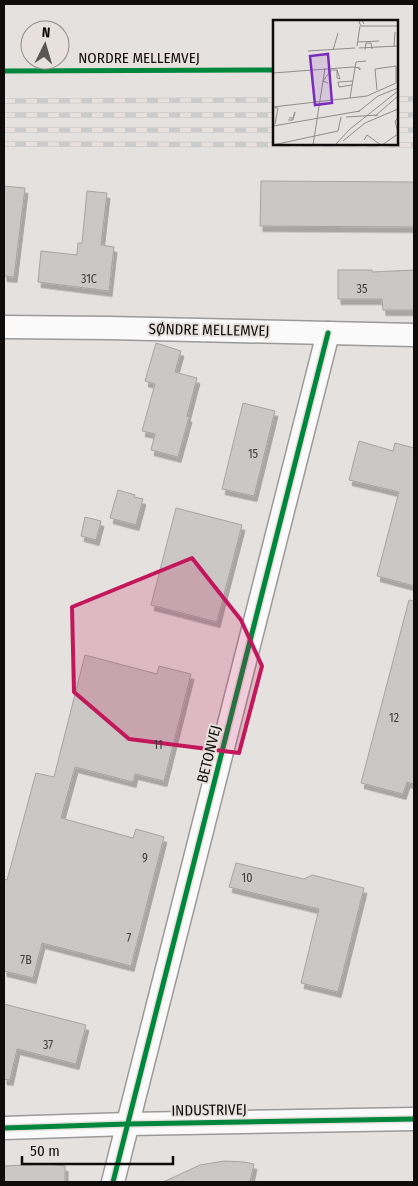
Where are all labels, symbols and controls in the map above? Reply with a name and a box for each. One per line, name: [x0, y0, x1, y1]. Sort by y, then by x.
north arrow: [20, 20, 70, 70]
inset map: [273, 20, 398, 145]
text: N: [41, 24, 51, 41]
street label: NORDRE MELLEMVEJ: [78, 49, 200, 67]
house number: 31C: [81, 272, 97, 286]
house number: 35: [357, 282, 368, 296]
street label: SØNDRE MELLEMVEJ: [148, 320, 270, 340]
house number: 15: [248, 447, 259, 461]
house number: 12: [389, 711, 399, 725]
street label: BETONVEJ: [193, 723, 225, 785]
house number: 11: [153, 738, 163, 752]
house number: 9: [142, 851, 148, 865]
house number: 10: [242, 871, 252, 885]
house number: 7: [127, 931, 132, 945]
house number: 7B: [20, 953, 32, 967]
house number: 37: [43, 1038, 53, 1052]
street label: INDUSTRIVEJ: [171, 1100, 247, 1120]
scale bar: [22, 1134, 174, 1166]
text: 50 m: [30, 1142, 60, 1160]

